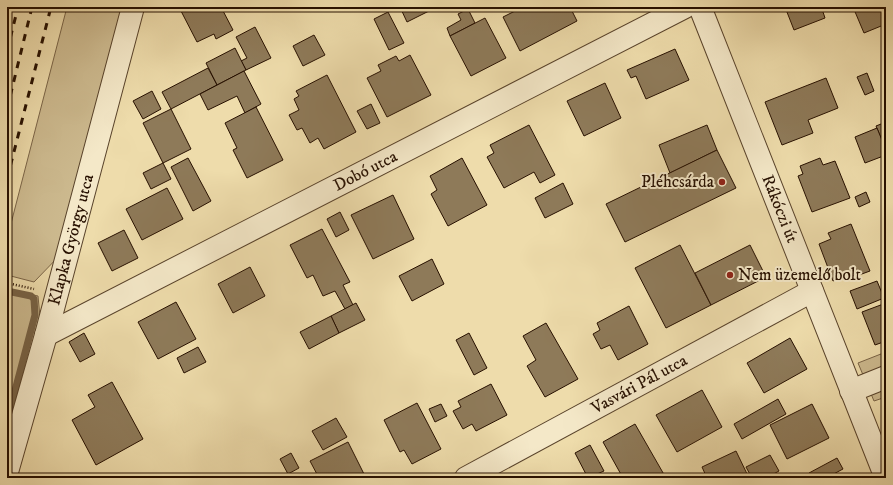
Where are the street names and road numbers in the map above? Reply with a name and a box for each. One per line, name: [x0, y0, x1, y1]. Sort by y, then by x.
street label: Dobó utca: [330, 145, 402, 197]
street label: Klapka György utca: [43, 171, 99, 308]
street label: Rákóczi út: [756, 172, 803, 247]
street label: Vasvári Pál utca: [587, 349, 692, 420]

